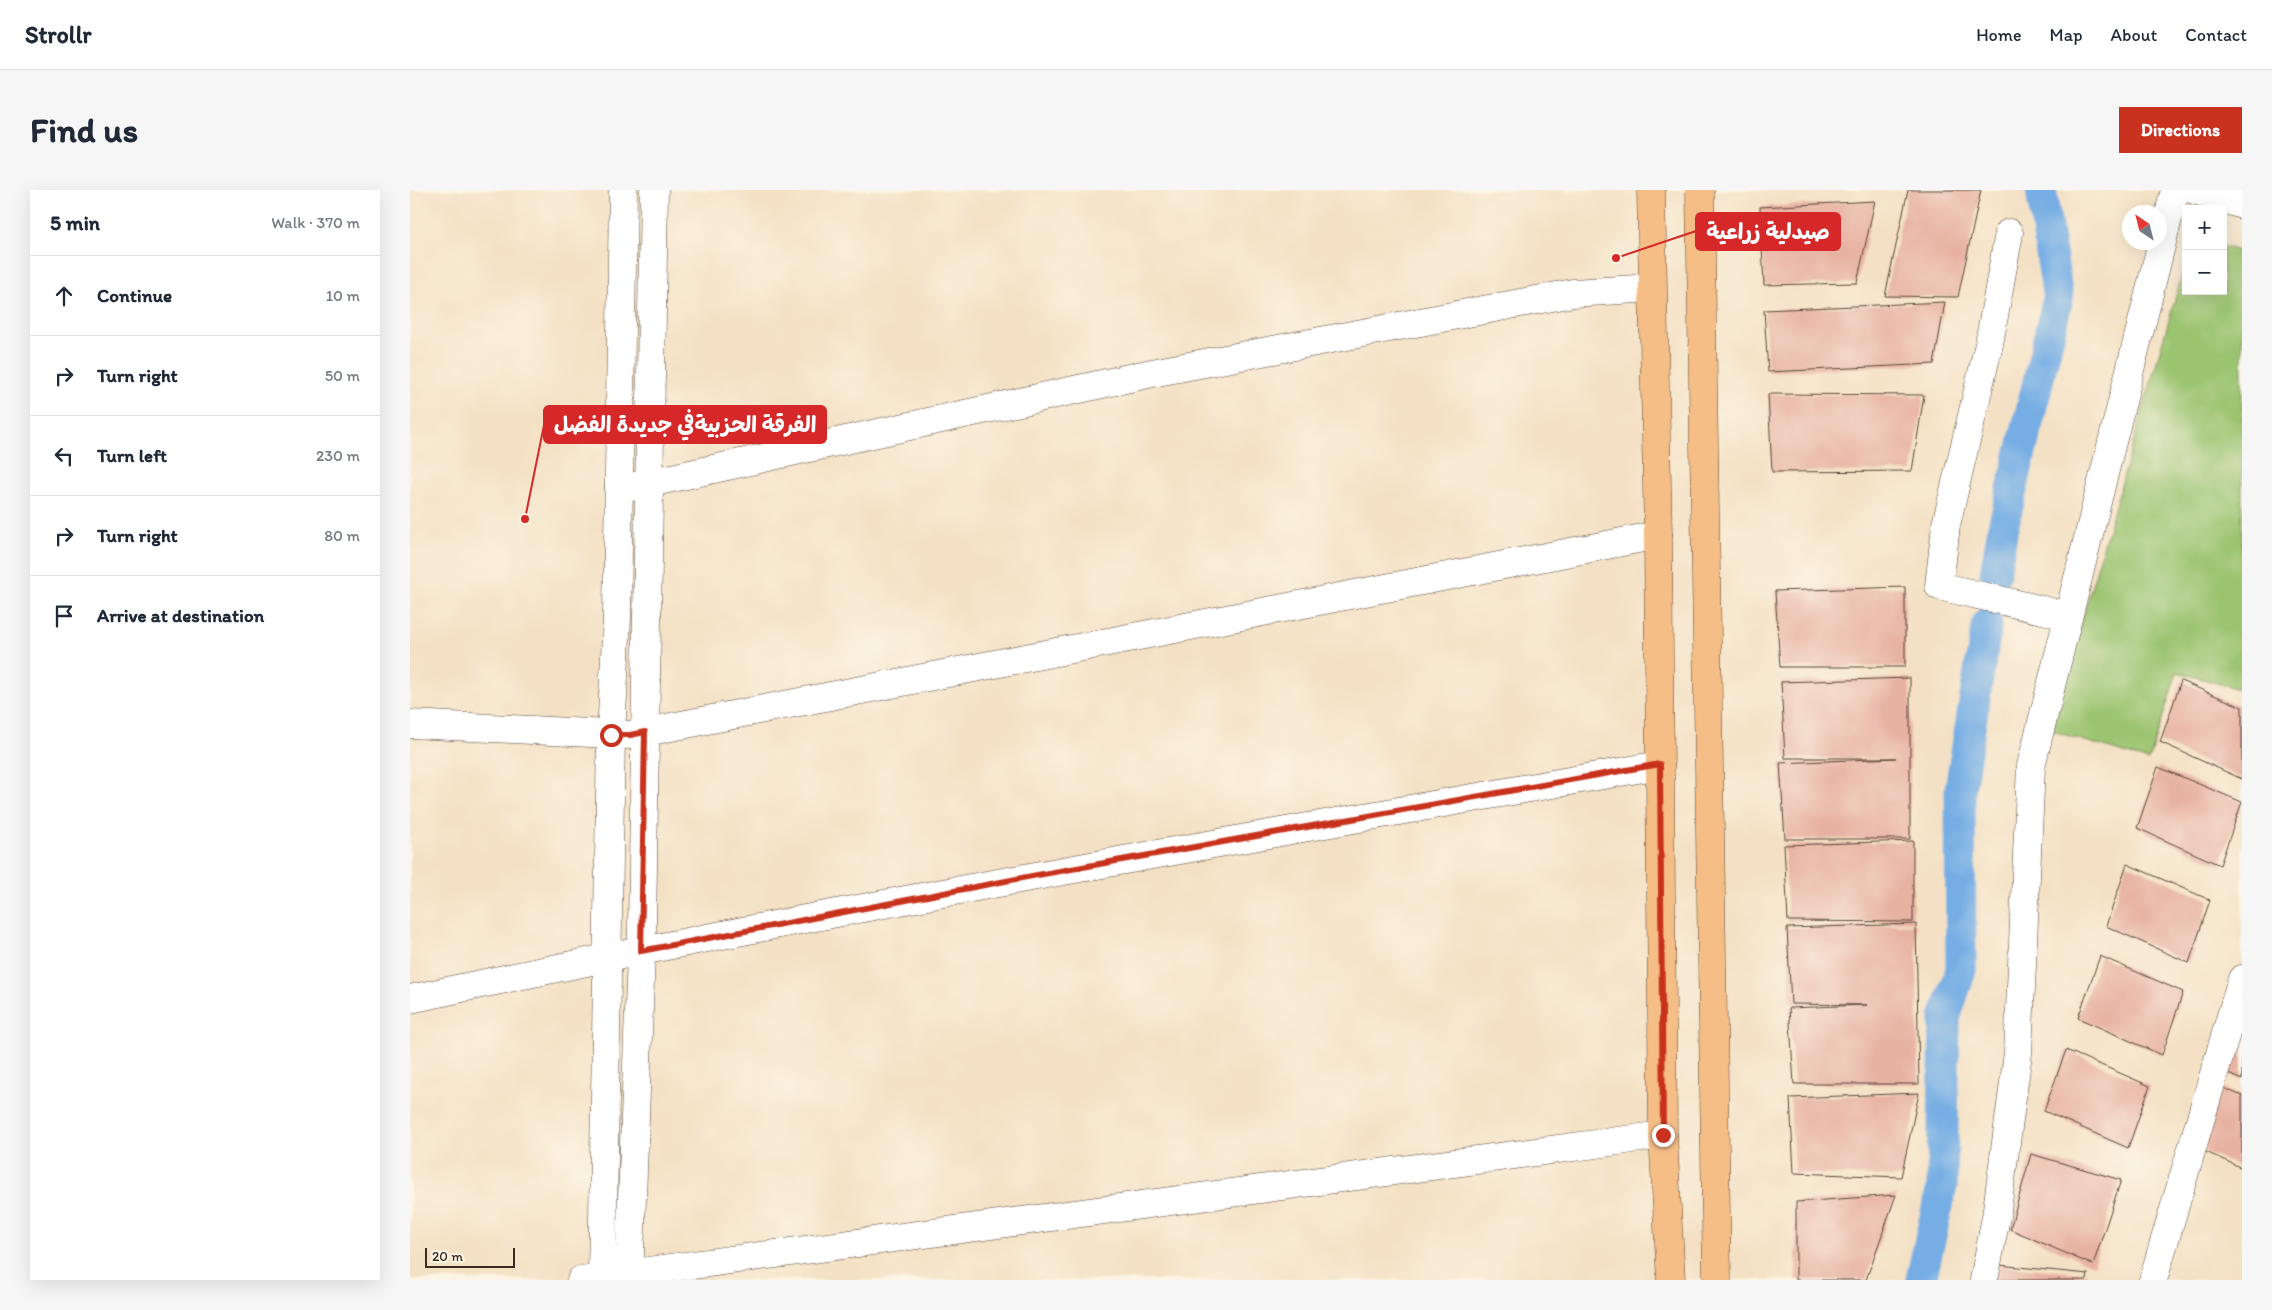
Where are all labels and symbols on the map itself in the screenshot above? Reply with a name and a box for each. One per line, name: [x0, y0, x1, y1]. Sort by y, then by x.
north arrow: [2122, 205, 2167, 250]
callout: صيدلية زراعية: [1696, 213, 1840, 250]
text: صيدلية زراعية: [1706, 218, 1830, 245]
callout: الفرقة الحزبيةفي جديدة الفضل: [544, 406, 826, 443]
text: الفرقة الحزبيةفي جديدة الفضل: [554, 409, 816, 441]
route start: [600, 724, 623, 747]
route end: [1652, 1124, 1675, 1147]
scale bar: [425, 1245, 515, 1268]

